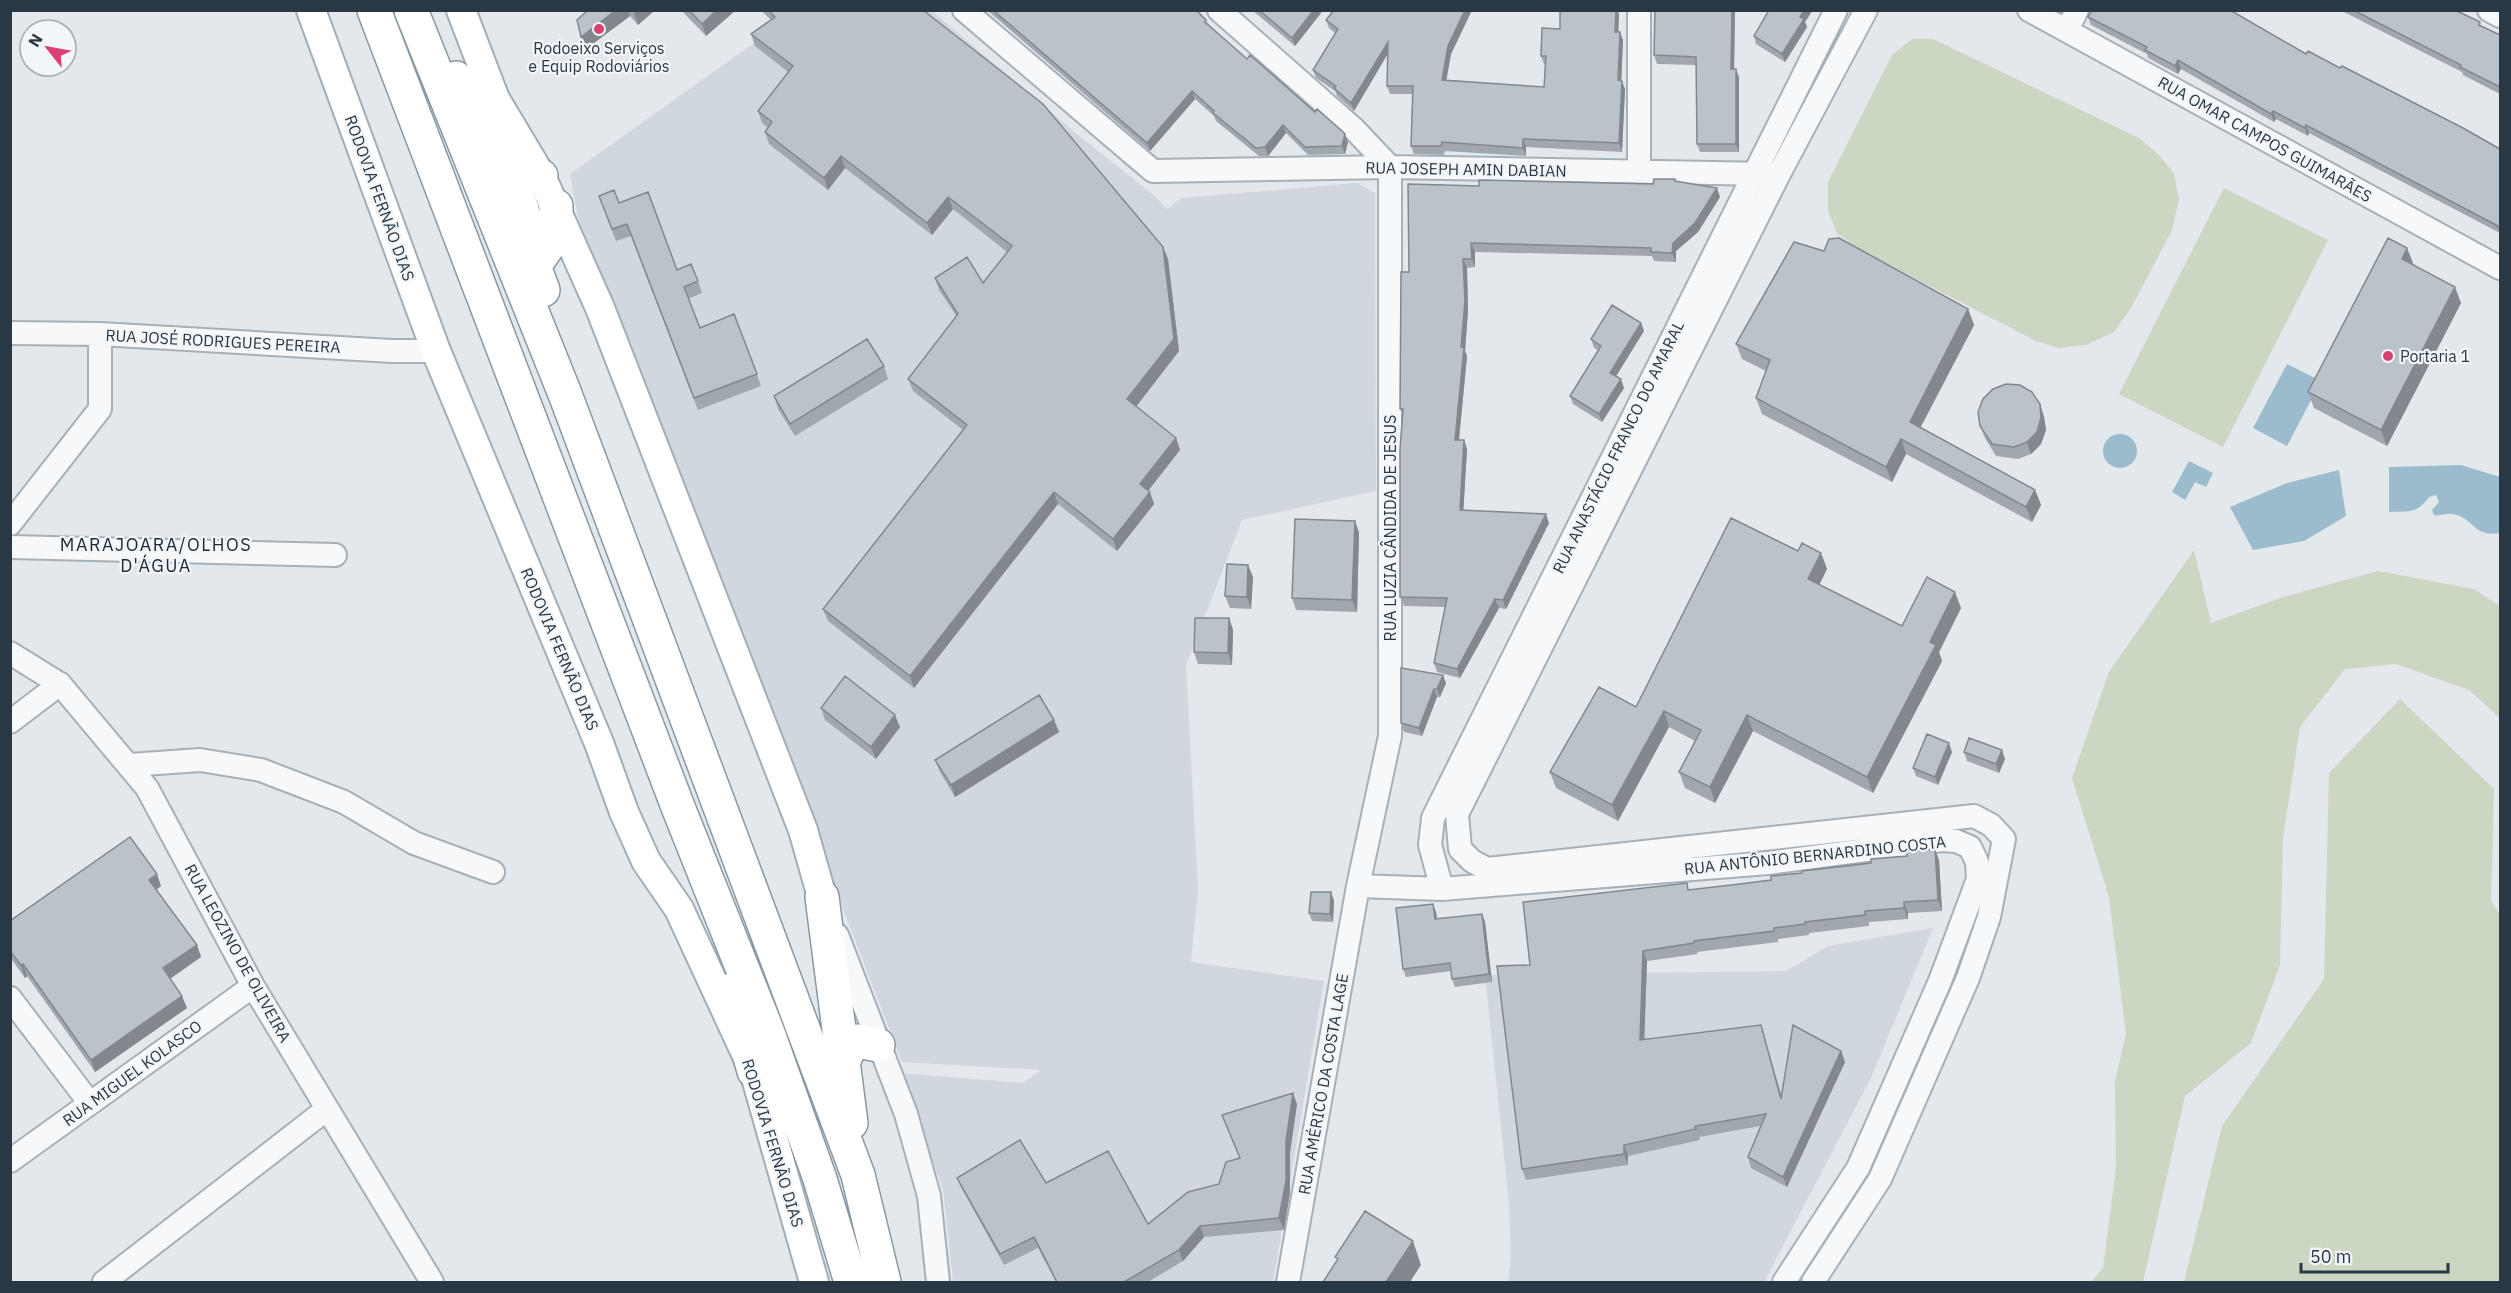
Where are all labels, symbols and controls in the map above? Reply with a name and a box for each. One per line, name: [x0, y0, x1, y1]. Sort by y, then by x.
north arrow: [18, 18, 78, 78]
marker: Rodoeixo Serviços e Equip Rodoviários: [592, 22, 606, 36]
text: N: [24, 30, 47, 50]
place label: Rodoeixo Serviços e Equip Rodoviários: [528, 38, 670, 76]
street label: RUA OMAR CAMPOS GUIMARÃES: [2155, 72, 2375, 206]
street label: RODOVIA FERNÃO DIAS: [341, 112, 419, 284]
street label: RUA JOSEPH AMIN DABIAN: [1365, 157, 1567, 181]
street label: RUA ANASTÁCIO FRANCO DO AMARAL: [1547, 317, 1688, 577]
street label: RUA JOSÉ RODRIGUES PEREIRA: [105, 324, 341, 357]
place label: Portaria 1: [2400, 346, 2470, 366]
marker: Portaria 1: [2381, 349, 2395, 363]
street label: RUA LUZIA CÂNDIDA DE JESUS: [1380, 415, 1400, 641]
district label: MARAJOARA/OLHOS D'ÁGUA: [60, 533, 252, 577]
street label: RODOVIA FERNÃO DIAS: [517, 565, 603, 733]
street label: RUA ANTÔNIO BERNARDINO COSTA: [1683, 831, 1947, 879]
street label: RUA LEOZINO DE OLIVEIRA: [181, 860, 295, 1046]
street label: RUA AMÉRICO DA COSTA LAGE: [1293, 972, 1352, 1196]
street label: RUA MIGUEL KOLASCO: [58, 1016, 206, 1130]
street label: RODOVIA FERNÃO DIAS: [738, 1056, 808, 1230]
scale bar: [2301, 1236, 2448, 1274]
text: 50 m: [2310, 1245, 2352, 1268]

